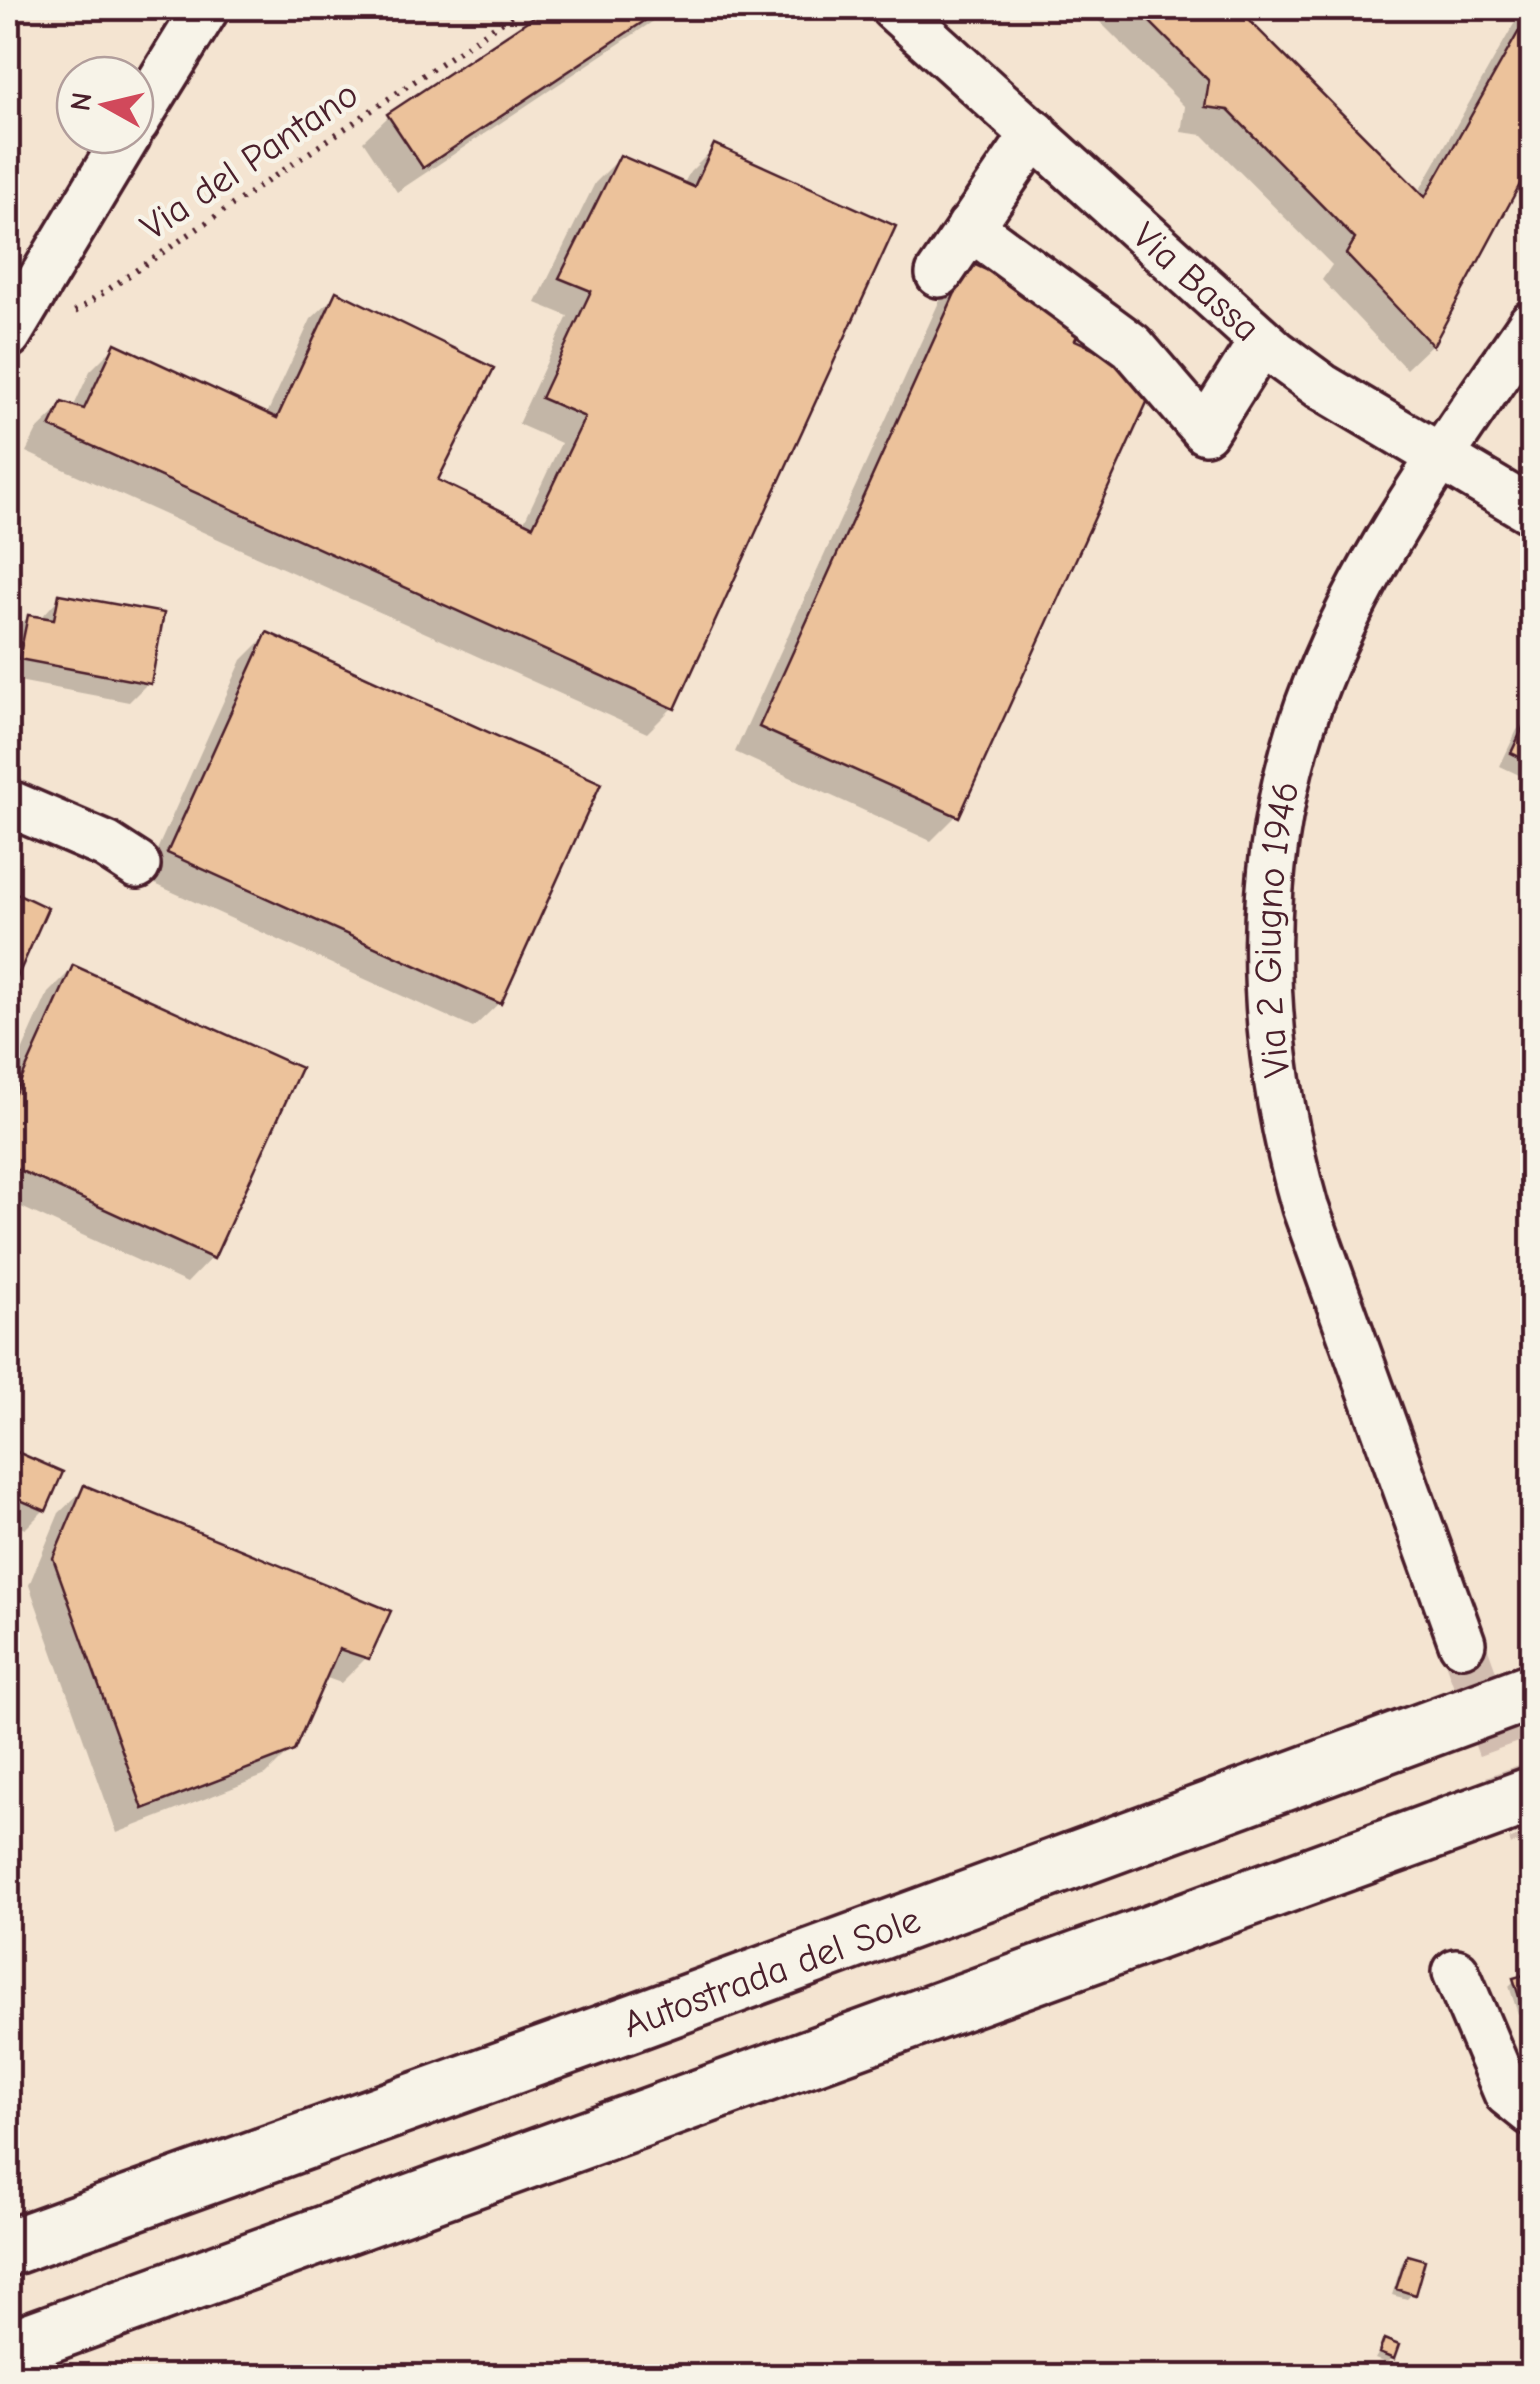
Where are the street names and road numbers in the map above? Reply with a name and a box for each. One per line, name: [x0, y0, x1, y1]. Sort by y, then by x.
street label: Via del Pantano: [133, 72, 366, 250]
street label: Via Bassa: [1124, 214, 1269, 351]
street label: Via 2 Giugno 1946: [1247, 777, 1309, 1080]
street label: Autostrada del Sole: [618, 1898, 926, 2047]

